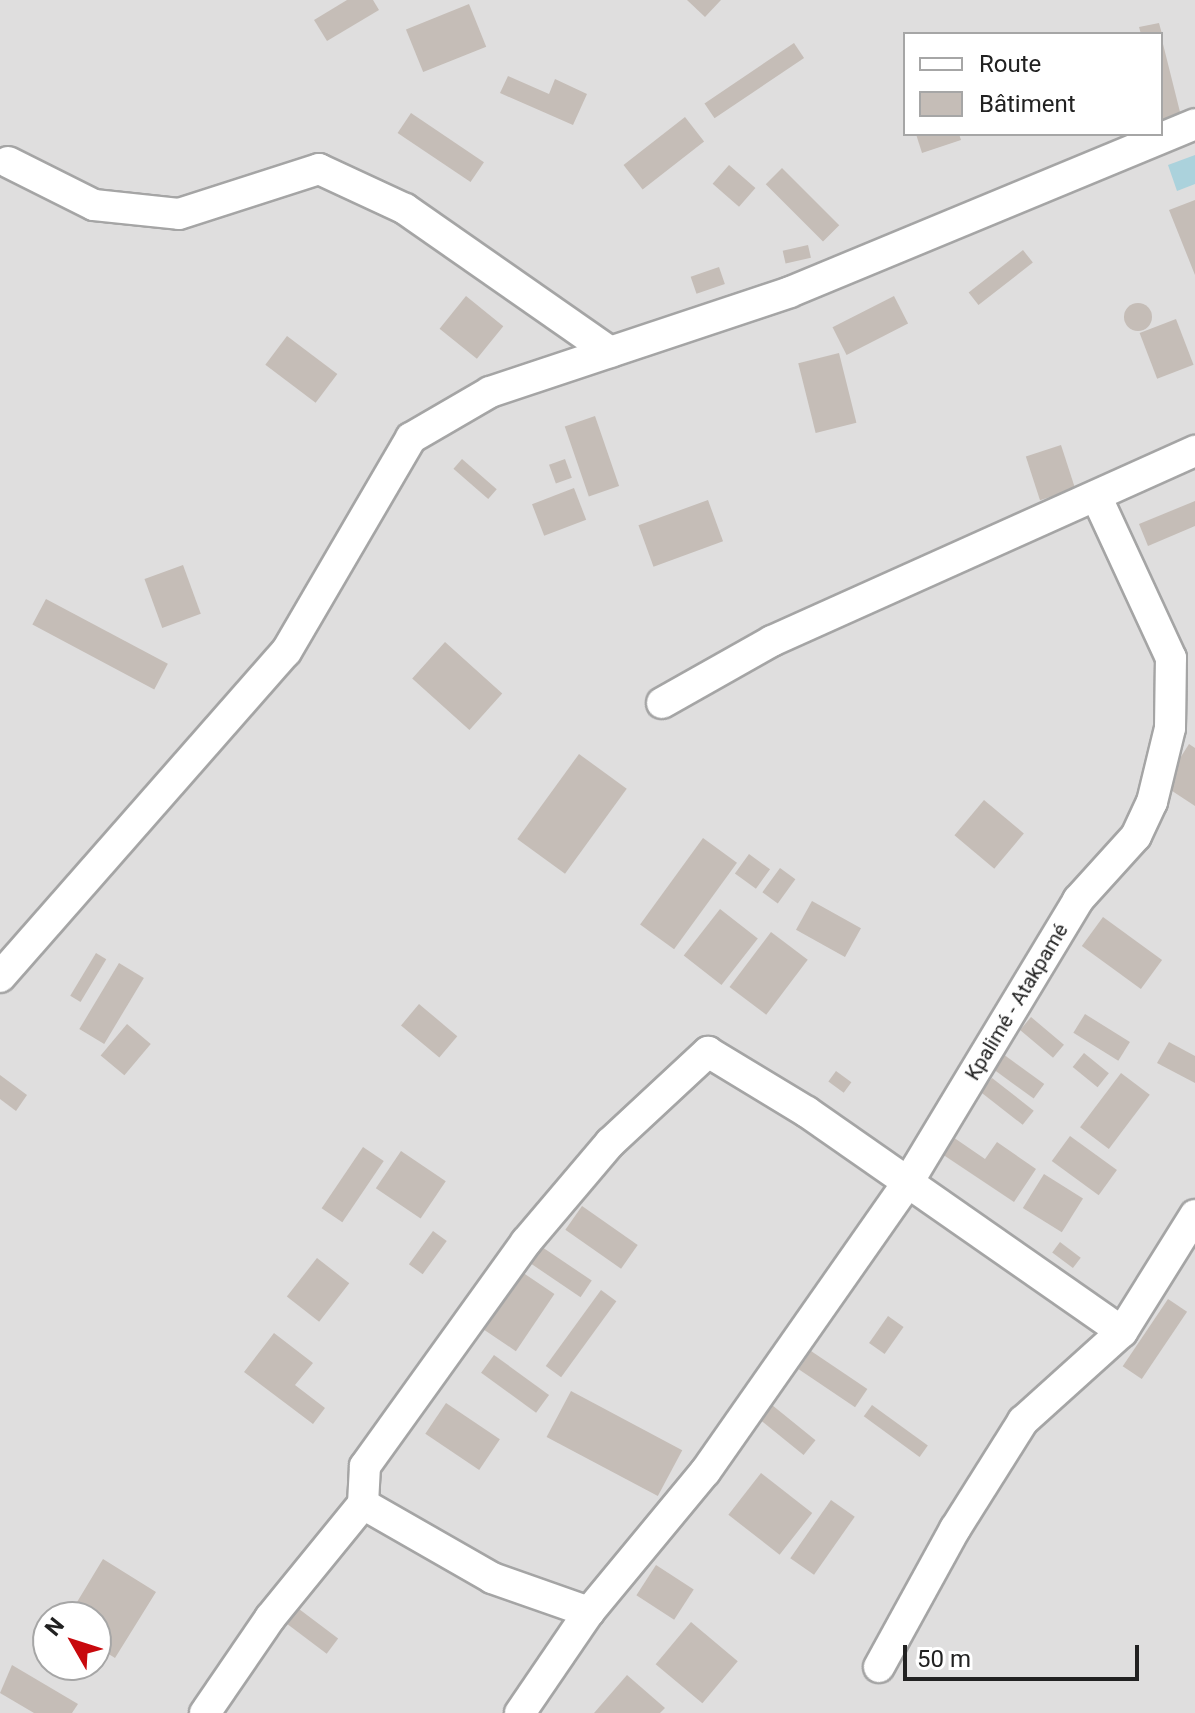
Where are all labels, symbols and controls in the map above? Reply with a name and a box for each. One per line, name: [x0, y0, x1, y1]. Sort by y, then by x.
legend: [903, 32, 1163, 136]
text: Route: [979, 50, 1041, 78]
text: Bâtiment: [979, 90, 1076, 118]
street label: Kpalimé - Atakpamé: [961, 919, 1073, 1085]
north arrow: [32, 1601, 112, 1681]
text: N: [40, 1613, 69, 1641]
scale bar: [907, 1629, 1143, 1679]
text: 50 m: [917, 1645, 971, 1673]

